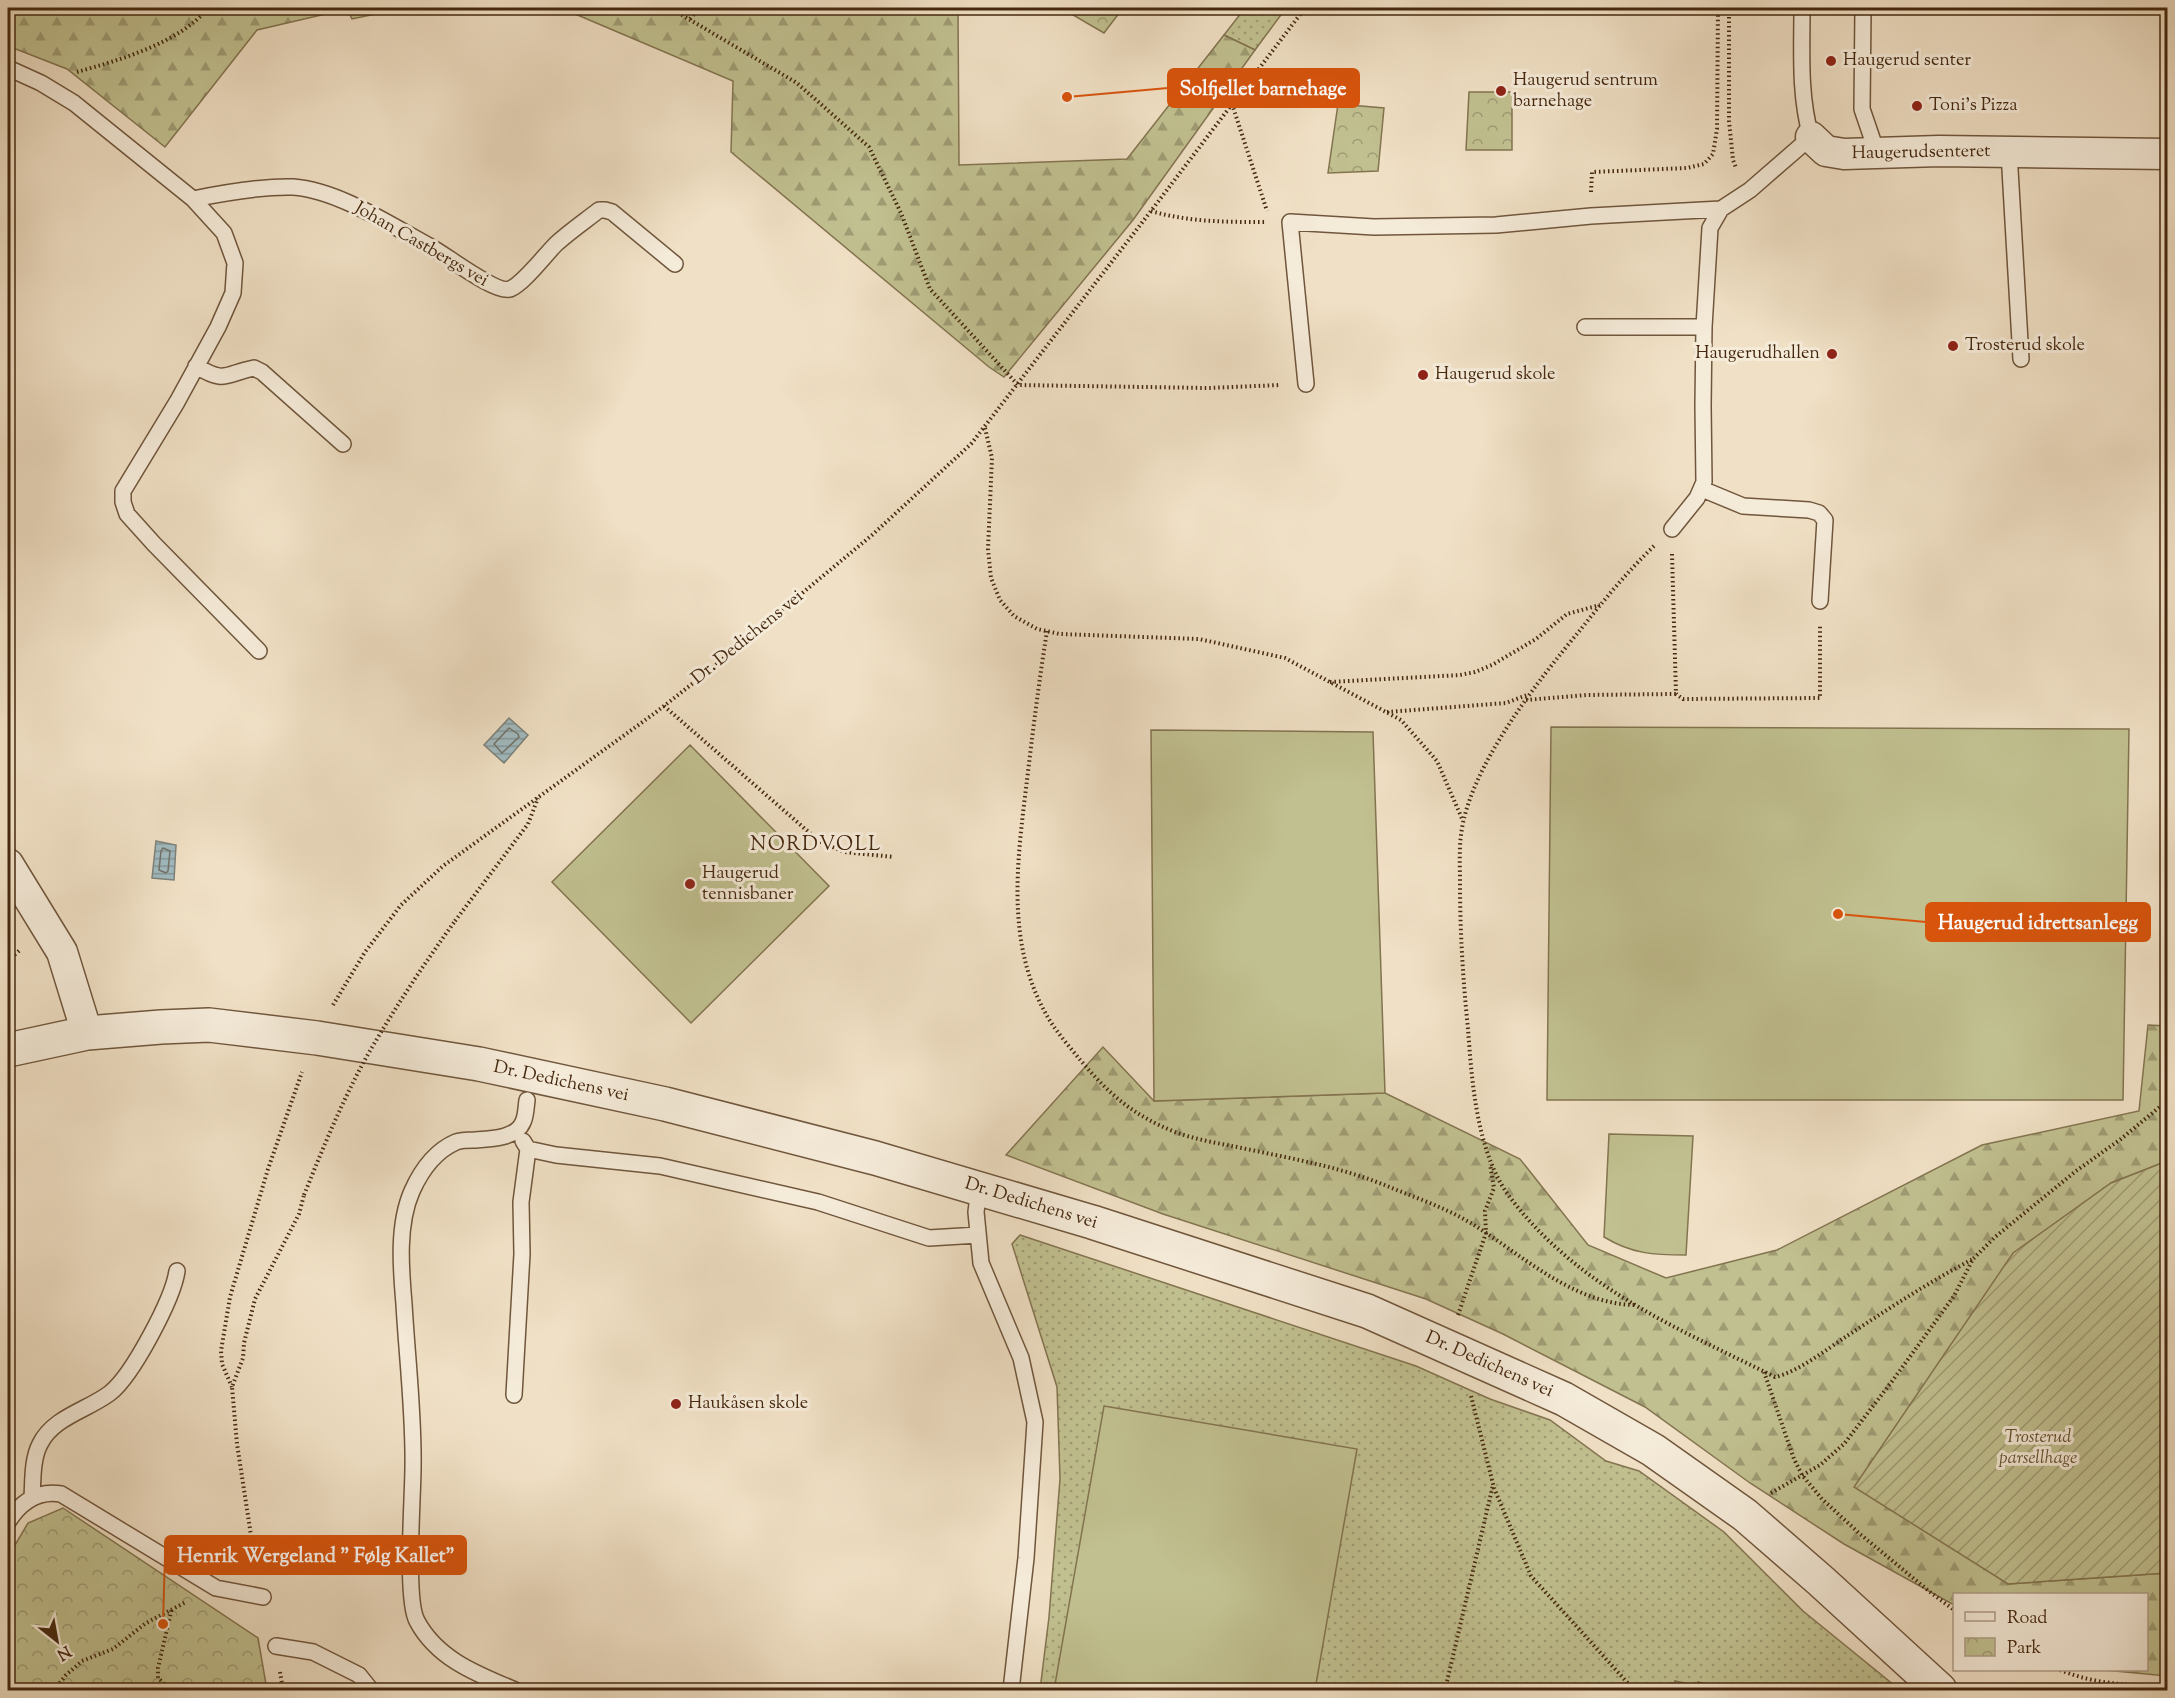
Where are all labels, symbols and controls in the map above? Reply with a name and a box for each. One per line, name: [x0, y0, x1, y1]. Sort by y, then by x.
place label: Haugerud senter: [1843, 48, 1971, 74]
marker: Haugerud senter: [1824, 54, 1838, 68]
place label: Haugerud sentrum barnehage: [1513, 68, 1658, 115]
callout: Solfjellet barnehage: [1168, 69, 1359, 107]
text: Solfjellet barnehage: [1179, 76, 1347, 105]
marker: Haugerud sentrum barnehage: [1494, 84, 1508, 98]
place label: Toni's Pizza: [1929, 93, 2018, 119]
marker: Toni's Pizza: [1910, 99, 1924, 113]
street label: Haugerudsenteret: [1851, 139, 1991, 167]
street label: Johan Castbergs vei: [348, 195, 493, 294]
place label: Trosterud skole: [1965, 333, 2085, 359]
marker: Trosterud skole: [1946, 339, 1960, 353]
place label: Haugerudhallen: [1695, 341, 1820, 367]
marker: Haugerudhallen: [1825, 347, 1839, 361]
place label: Haugerud skole: [1435, 362, 1555, 388]
marker: Haugerud skole: [1416, 368, 1430, 382]
street label: Dr. Dedichens vei: [686, 585, 810, 691]
district label: NORDVOLL: [750, 831, 882, 860]
place label: Haugerud tennisbaner: [702, 861, 794, 908]
marker: Haugerud tennisbaner: [683, 877, 697, 891]
callout: Haugerud idrettsanlegg: [1926, 903, 2150, 941]
text: Haugerud idrettsanlegg: [1938, 910, 2138, 939]
street label: Dr. Dedichens vei: [491, 1055, 631, 1109]
street label: Dr. Dedichens vei: [961, 1171, 1101, 1237]
street label: Dr. Dedichens vei: [1421, 1325, 1557, 1405]
place label: Haukåsen skole: [688, 1391, 808, 1417]
marker: Haukåsen skole: [669, 1397, 683, 1411]
park label: Trosterud parsellhage: [1999, 1425, 2077, 1472]
callout: Henrik Wergeland " Følg Kallet": [165, 1536, 466, 1574]
text: Henrik Wergeland " Følg Kallet": [177, 1543, 455, 1572]
legend: [1953, 1593, 2148, 1671]
text: Road: [2007, 1606, 2047, 1632]
north arrow: [27, 1611, 87, 1671]
text: Park: [2007, 1636, 2042, 1662]
text: N: [52, 1639, 75, 1665]

